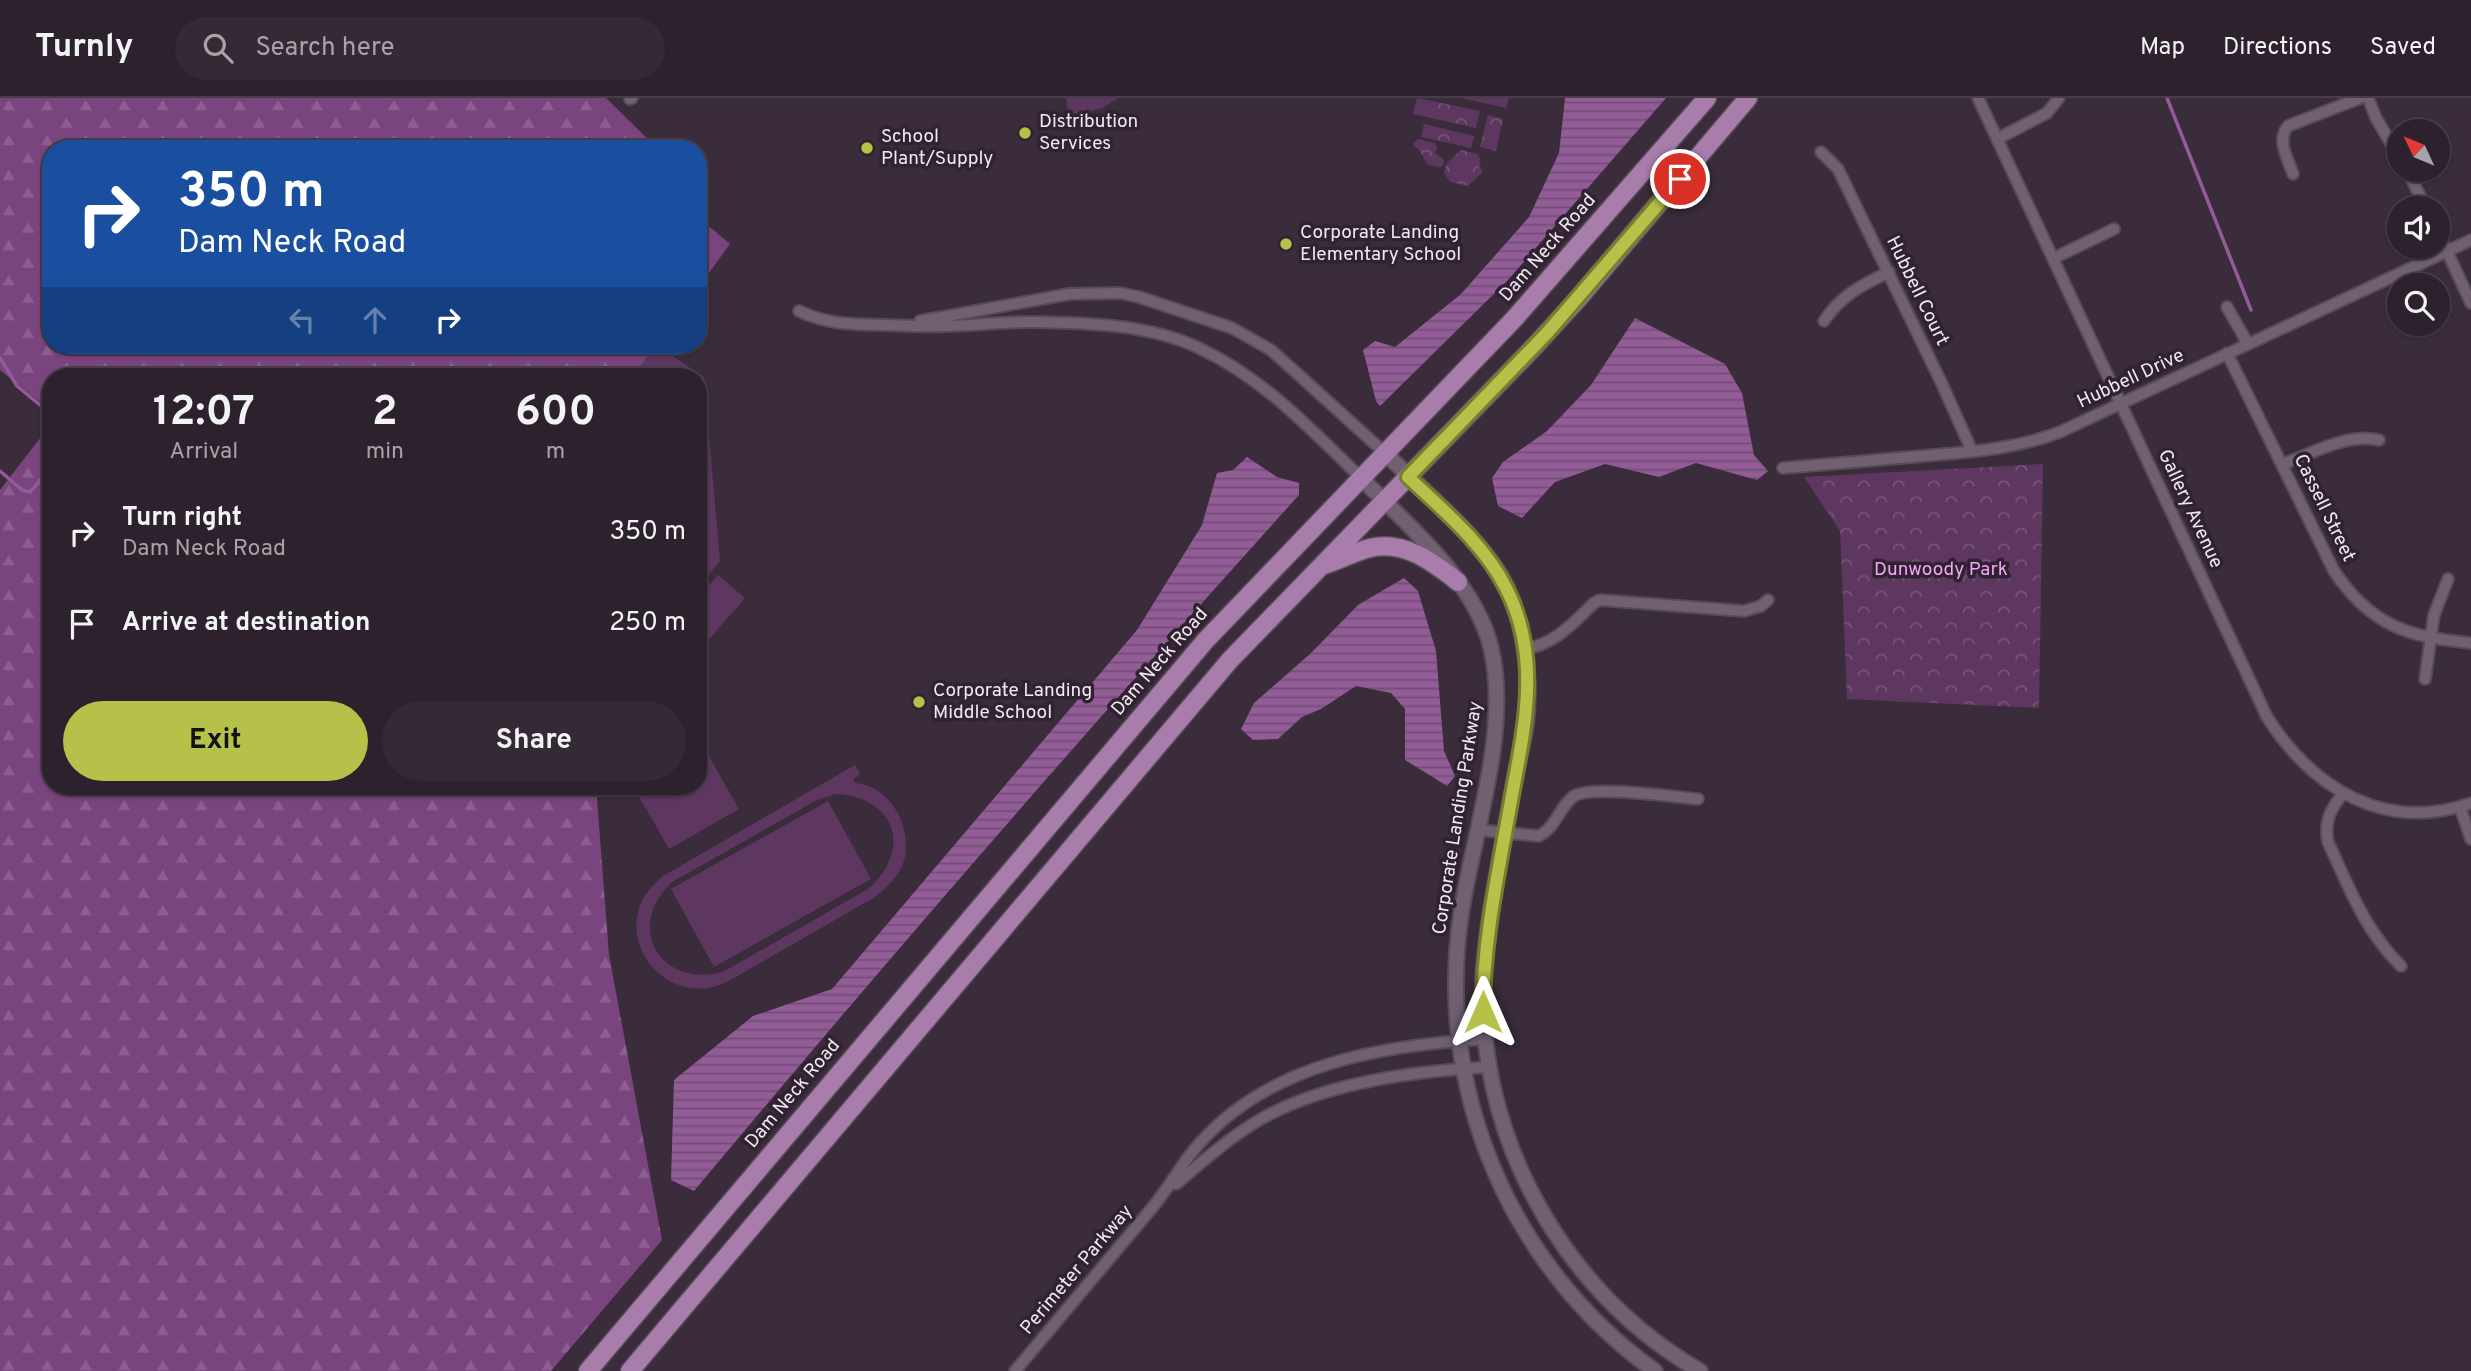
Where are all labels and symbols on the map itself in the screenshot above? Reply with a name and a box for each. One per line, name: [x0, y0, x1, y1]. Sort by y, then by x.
place label: Distribution Services: [1039, 110, 1138, 156]
north arrow: [2387, 119, 2450, 182]
place label: School Plant/Supply: [881, 125, 993, 171]
marker: Distribution Services: [1017, 125, 1033, 141]
marker: School Plant/Supply: [859, 140, 875, 156]
pin: [1650, 149, 1710, 209]
street label: Dam Neck Road: [1494, 189, 1602, 307]
place label: Corporate Landing Elementary School: [1300, 221, 1461, 267]
street label: Hubbell Court: [1880, 232, 1954, 350]
marker: Corporate Landing Elementary School: [1278, 236, 1294, 252]
street label: Hubbell Drive: [2074, 344, 2188, 414]
street label: Gallery Avenue: [2152, 446, 2228, 572]
street label: Cassell Street: [2288, 450, 2360, 566]
park label: Dunwoody Park: [1874, 558, 2008, 582]
street label: Dam Neck Road: [1106, 603, 1214, 721]
place label: Corporate Landing Middle School: [933, 679, 1092, 725]
marker: Corporate Landing Middle School: [911, 694, 927, 710]
street label: Corporate Landing Parkway: [1428, 700, 1488, 936]
position arrow: [1446, 975, 1520, 1049]
street label: Dam Neck Road: [740, 1034, 846, 1154]
street label: Perimeter Parkway: [1016, 1200, 1138, 1340]

